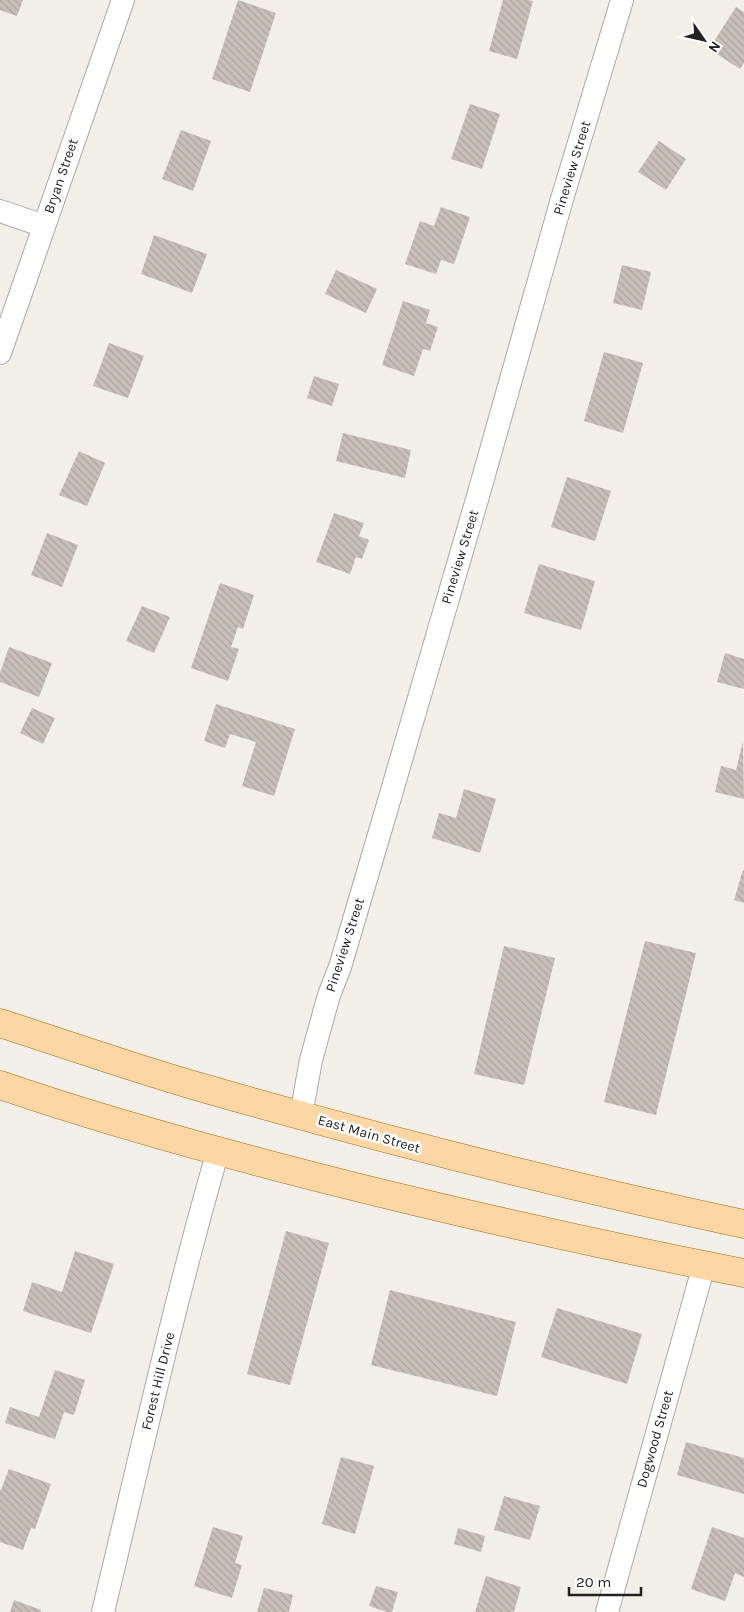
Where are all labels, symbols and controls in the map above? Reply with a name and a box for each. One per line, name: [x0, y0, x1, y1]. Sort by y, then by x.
north arrow: [679, 15, 729, 65]
text: N: [705, 38, 724, 56]
street label: Pineview Street: [550, 119, 594, 217]
street label: Bryan Street: [40, 136, 82, 216]
street label: Pineview Street: [438, 508, 482, 606]
street label: Pineview Street: [322, 896, 368, 994]
street label: East Main Street: [316, 1111, 422, 1157]
street label: Forest Hill Drive: [138, 1330, 178, 1432]
street label: Dogwood Street: [633, 1388, 677, 1490]
scale bar: [569, 1564, 642, 1596]
text: 20 m: [576, 1573, 611, 1591]

